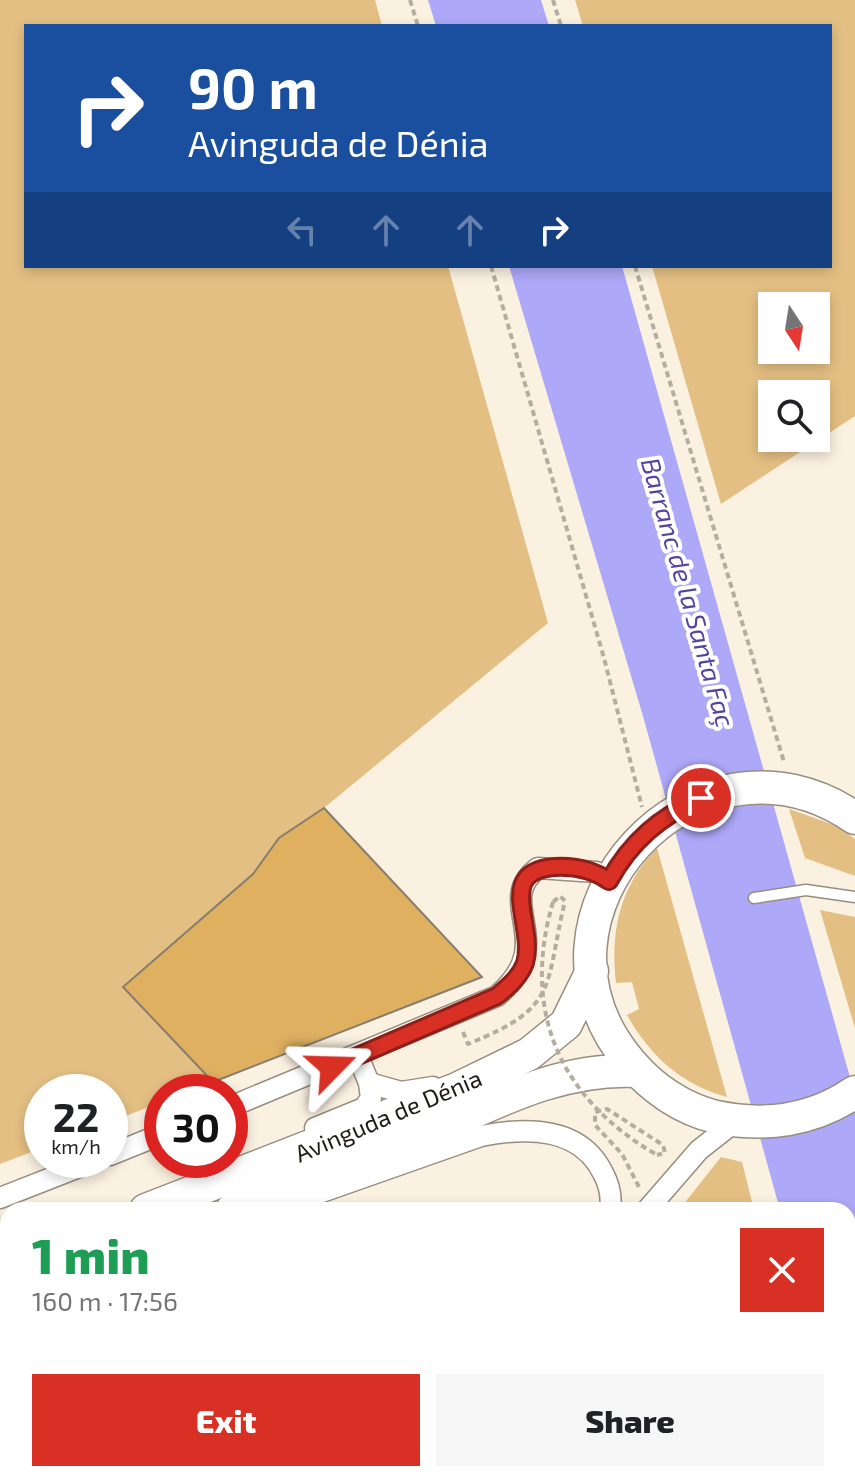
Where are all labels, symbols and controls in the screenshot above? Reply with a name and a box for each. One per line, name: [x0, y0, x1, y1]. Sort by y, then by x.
text: 90 m: [188, 53, 318, 120]
icon: right: [56, 56, 160, 160]
text: Avinguda de Dénia: [188, 121, 488, 164]
icon: left: [280, 208, 324, 252]
icon: ahead: [364, 208, 408, 252]
icon: ahead: [448, 208, 492, 252]
icon: right: [532, 208, 576, 252]
north arrow: [758, 292, 830, 364]
map controls: [758, 292, 830, 452]
button: search: [758, 380, 830, 452]
water label: Barranc de la Santa Faç: [634, 454, 742, 731]
pin: [667, 764, 735, 832]
icon: arrive: [679, 776, 723, 820]
position arrow: [290, 1025, 374, 1109]
street label: Avinguda de Dénia: [290, 1063, 486, 1167]
speed limit sign: 30: [144, 1074, 248, 1178]
text: 22: [53, 1092, 99, 1140]
text: km/h: [51, 1134, 101, 1158]
text: 1 min: [32, 1226, 150, 1284]
button: close: [740, 1228, 824, 1312]
text: 160 m · 17:56: [32, 1285, 178, 1316]
button: Exit: [32, 1374, 420, 1466]
button: Share: [436, 1374, 824, 1466]

